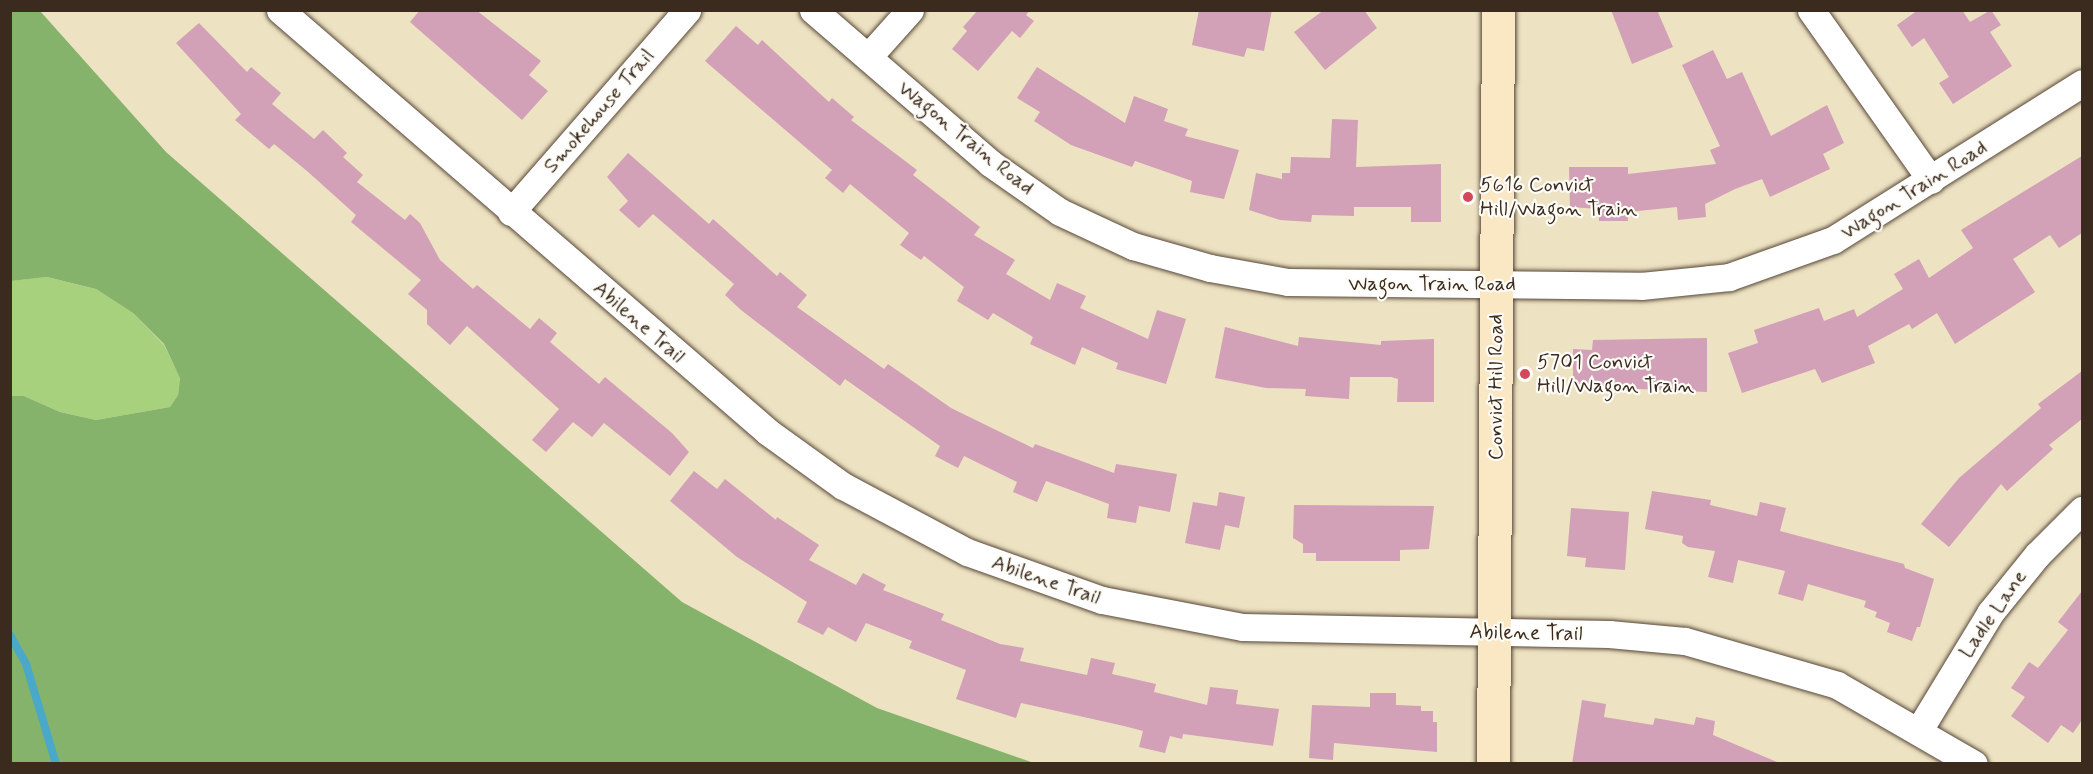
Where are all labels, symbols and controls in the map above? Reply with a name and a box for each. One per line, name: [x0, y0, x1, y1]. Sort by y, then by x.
street label: Smokehouse Trail: [540, 46, 658, 176]
street label: Wagon Train Road: [893, 75, 1039, 201]
street label: Wagon Train Road: [1836, 135, 1992, 245]
place label: 5616 Convict Hill/Wagon Train: [1480, 172, 1637, 222]
marker: 5616 Convict Hill/Wagon Train: [1461, 190, 1475, 204]
street label: Wagon Train Road: [1348, 271, 1516, 297]
street label: Abilene Trail: [588, 275, 690, 369]
street label: Convict Hill Road: [1483, 314, 1509, 460]
place label: 5701 Convict Hill/Wagon Train: [1537, 349, 1694, 399]
marker: 5701 Convict Hill/Wagon Train: [1518, 367, 1532, 381]
street label: Abilene Trail: [988, 549, 1104, 611]
street label: Ladle Lane: [1954, 566, 2032, 662]
street label: Abilene Trail: [1469, 619, 1583, 647]

